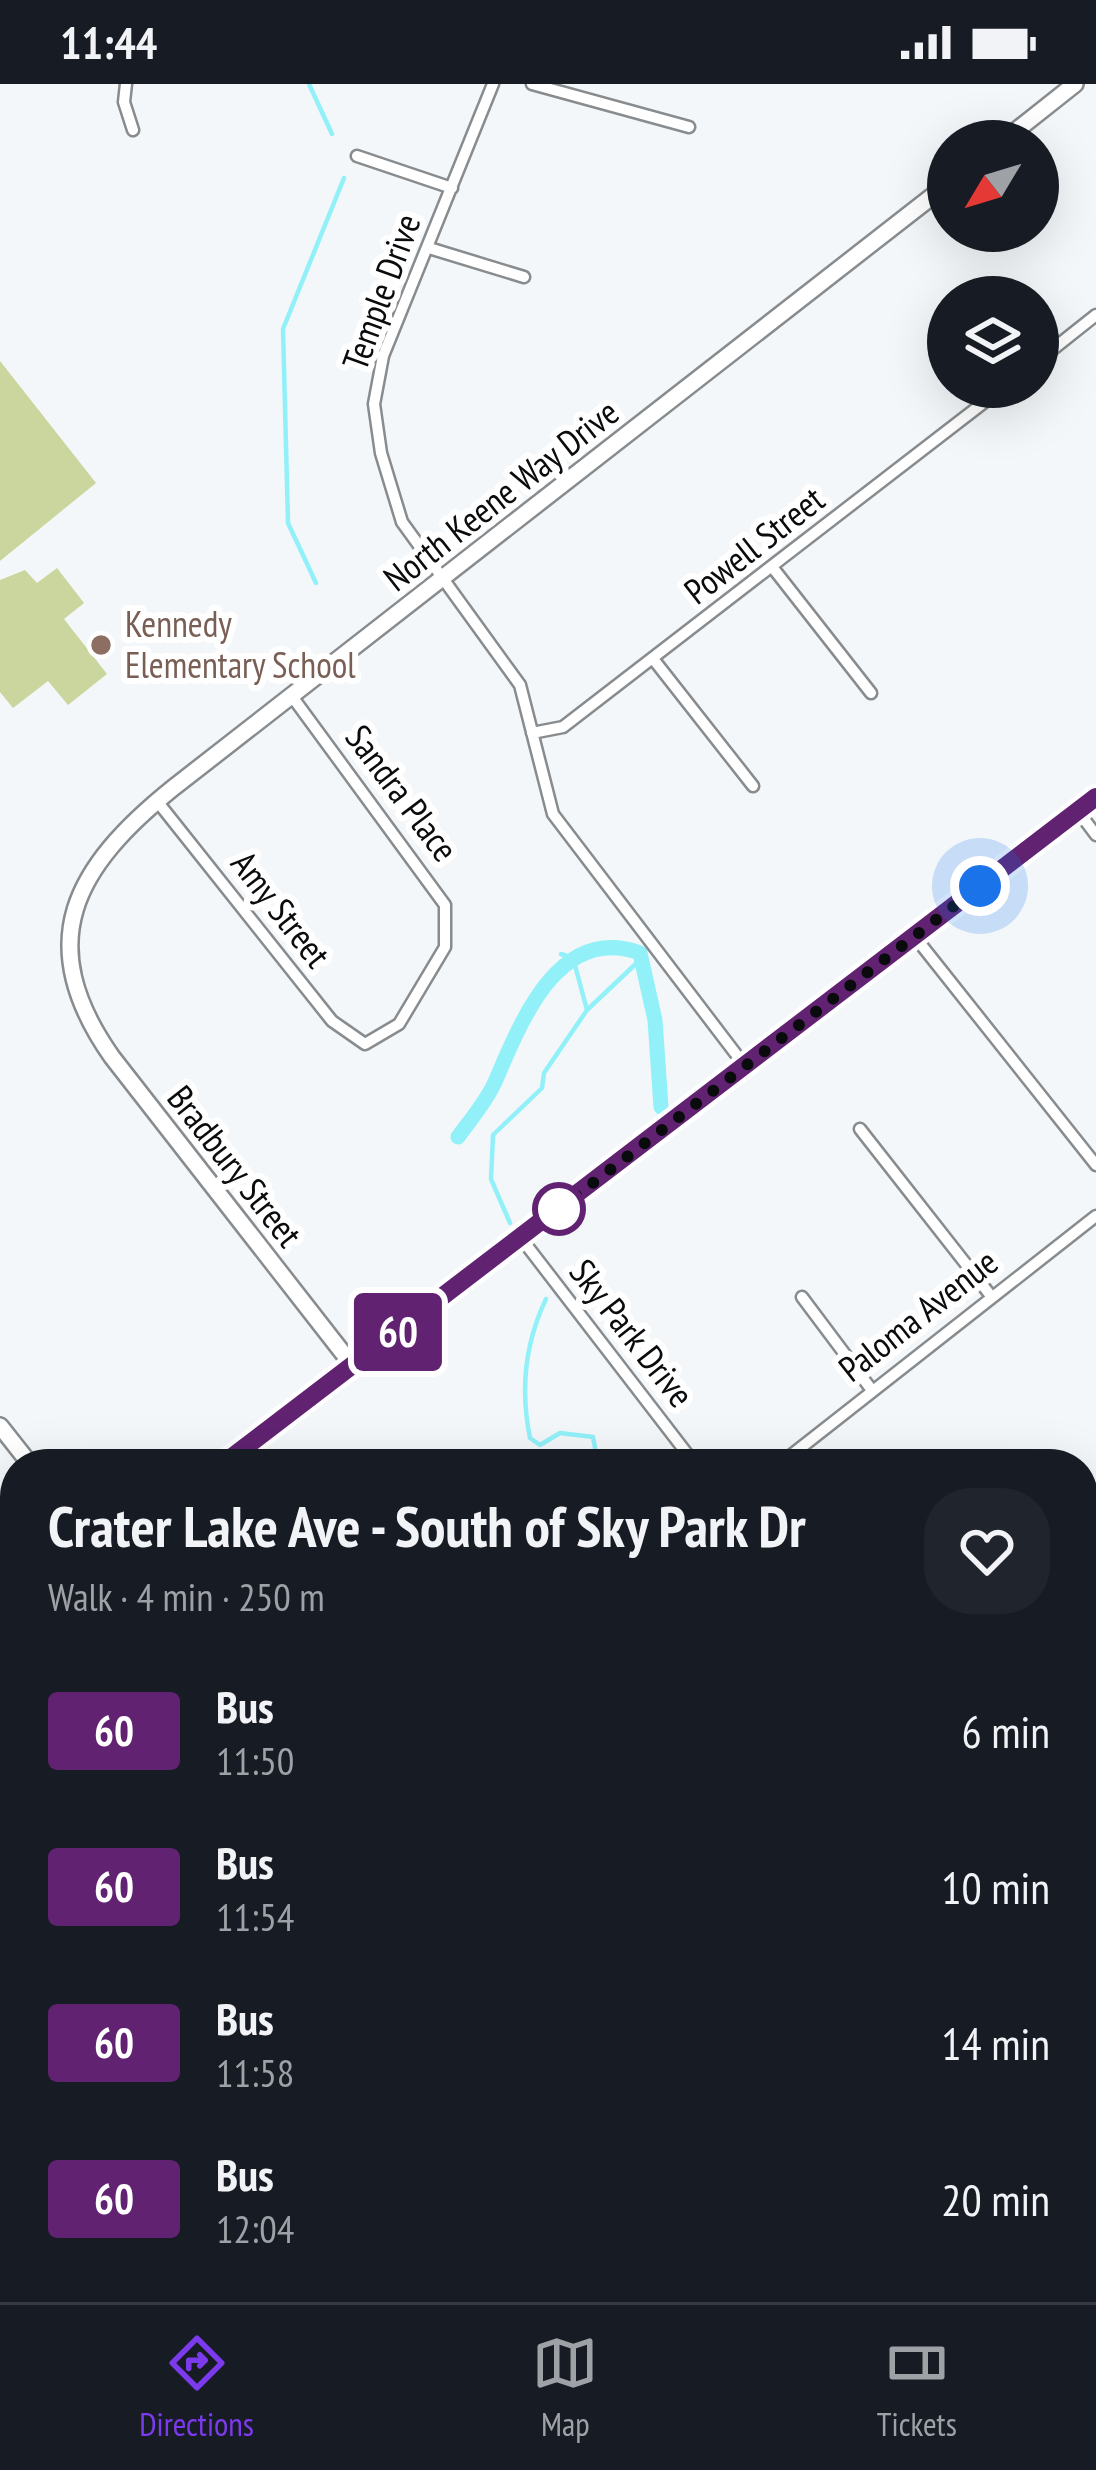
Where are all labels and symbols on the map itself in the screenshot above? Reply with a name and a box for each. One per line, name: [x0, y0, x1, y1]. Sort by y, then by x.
north arrow: [927, 120, 1059, 252]
street label: Temple Drive: [331, 207, 430, 376]
street label: North Keene Way Drive: [374, 388, 628, 601]
street label: Powell Street: [674, 475, 833, 614]
place label: Kennedy Elementary School: [125, 600, 356, 688]
marker: Kennedy Elementary School: [88, 632, 114, 658]
street label: Sandra Place: [336, 715, 469, 870]
street label: Amy Street: [221, 841, 342, 976]
your location: [950, 856, 1010, 916]
street label: Bradbury Street: [158, 1075, 313, 1256]
unlabelled marker: [534, 1184, 584, 1234]
street label: Paloma Avenue: [829, 1238, 1007, 1391]
street label: Sky Park Drive: [560, 1249, 705, 1416]
line badge: 60: [344, 1293, 452, 1371]

